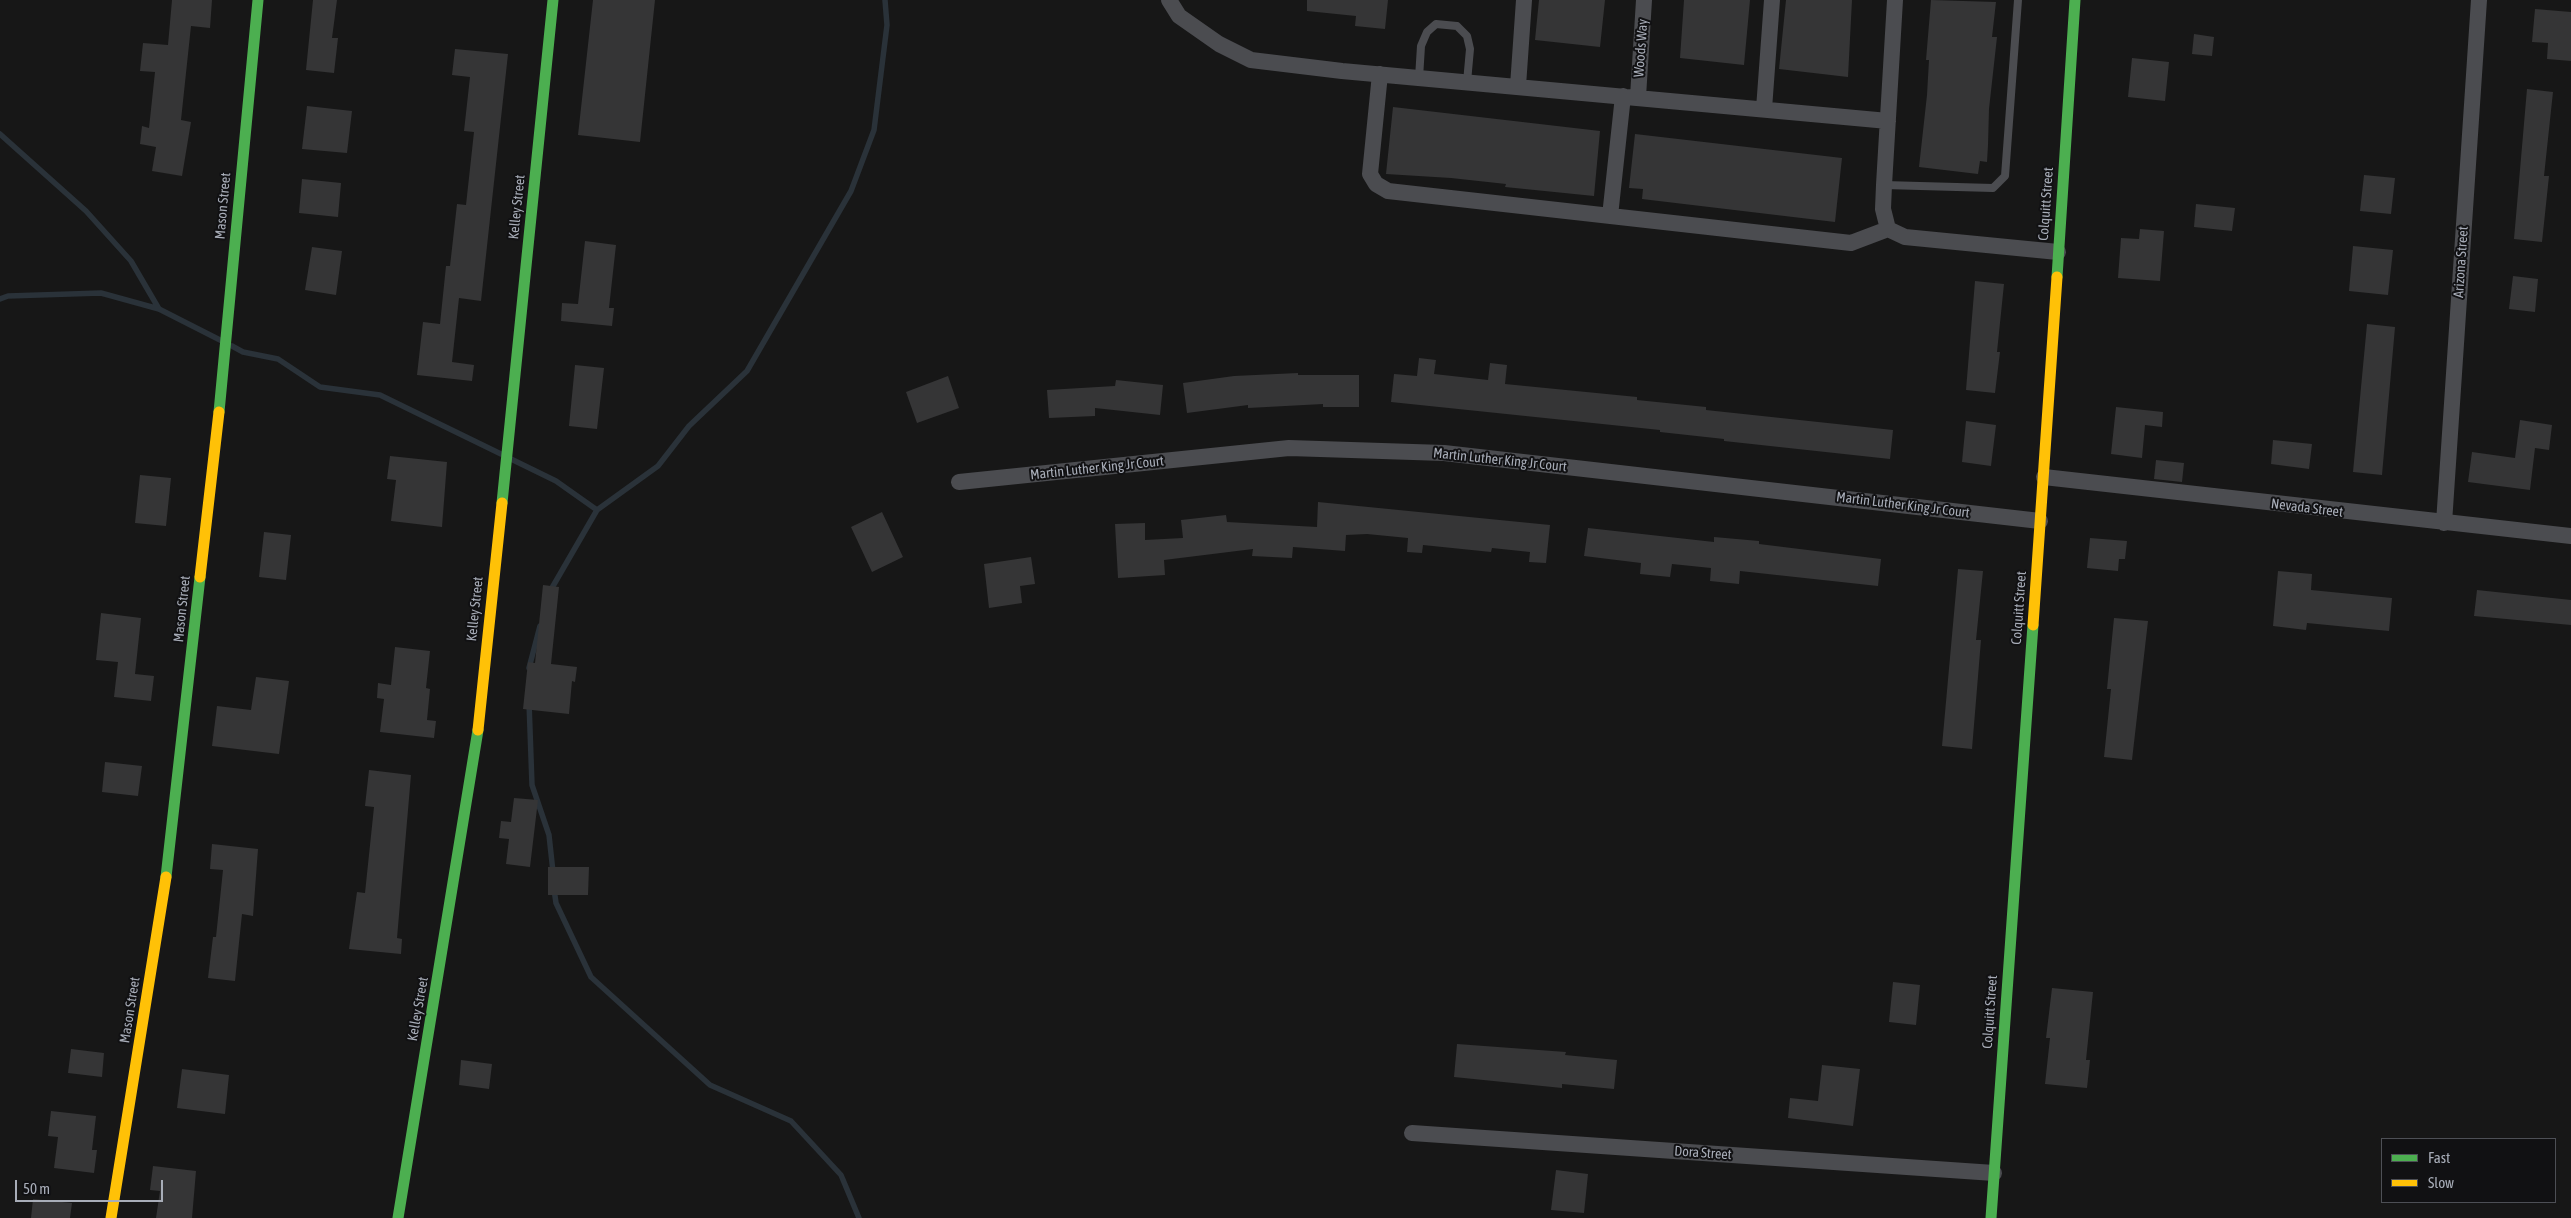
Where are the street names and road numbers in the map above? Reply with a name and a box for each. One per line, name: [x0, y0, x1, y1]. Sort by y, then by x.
street label: Woods Way: [1631, 18, 1651, 78]
street label: Colquitt Street: [2035, 167, 2057, 241]
street label: Mason Street: [212, 172, 234, 240]
street label: Kelley Street: [505, 174, 529, 240]
street label: Arizona Street: [2450, 226, 2472, 298]
street label: Martin Luther King Jr Court: [1432, 445, 1568, 475]
street label: Martin Luther King Jr Court: [1029, 453, 1165, 483]
street label: Martin Luther King Jr Court: [1835, 488, 1971, 522]
street label: Nevada Street: [2270, 495, 2344, 521]
street label: Colquitt Street: [2008, 571, 2030, 645]
street label: Mason Street: [170, 575, 194, 643]
street label: Kelley Street: [463, 576, 487, 642]
street label: Colquitt Street: [1979, 975, 2001, 1049]
street label: Mason Street: [116, 976, 144, 1044]
street label: Kelley Street: [404, 976, 432, 1042]
street label: Dora Street: [1674, 1143, 1732, 1163]

